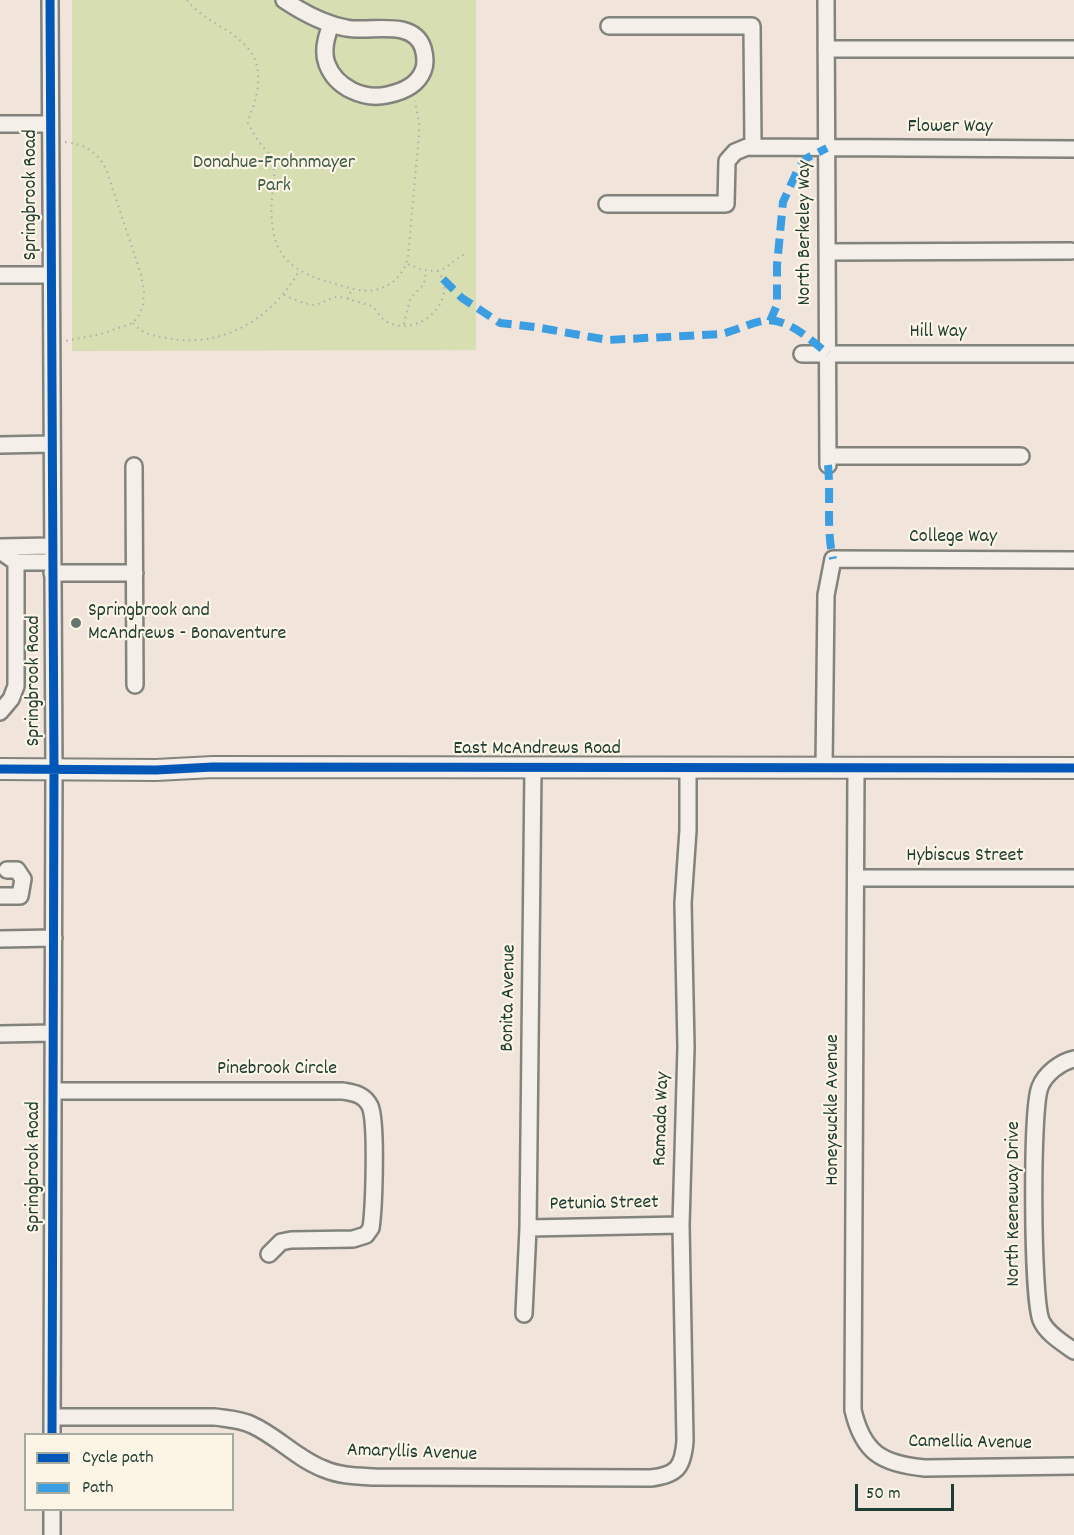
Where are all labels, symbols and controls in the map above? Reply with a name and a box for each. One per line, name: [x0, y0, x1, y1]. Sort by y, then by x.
street label: Flower Way: [907, 116, 993, 140]
street label: Springbrook Road: [20, 129, 44, 261]
park label: Donahue-Frohnmayer Park: [193, 152, 355, 199]
street label: North Berkeley Way: [794, 160, 818, 306]
street label: Hill Way: [910, 321, 966, 345]
street label: College Way: [909, 526, 997, 550]
place label: Springbrook and McAndrews - Bonaventure: [88, 600, 286, 647]
street label: Springbrook Road: [23, 615, 47, 747]
marker: Springbrook and McAndrews - Bonaventure: [69, 616, 83, 630]
street label: East McAndrews Road: [453, 738, 621, 762]
street label: Hybiscus Street: [906, 845, 1024, 869]
street label: Bonita Avenue: [497, 944, 523, 1052]
street label: Honeysuckle Avenue: [822, 1034, 846, 1186]
street label: Pinebrook Circle: [217, 1058, 337, 1082]
street label: Ramada Way: [649, 1071, 677, 1167]
street label: Springbrook Road: [23, 1101, 47, 1233]
street label: North Keeneway Drive: [1003, 1121, 1027, 1287]
street label: Petunia Street: [549, 1192, 659, 1218]
street label: Camellia Avenue: [908, 1431, 1032, 1457]
legend: [24, 1433, 234, 1511]
street label: Amaryllis Avenue: [346, 1440, 478, 1468]
text: Cycle path: [82, 1446, 153, 1471]
scale bar: [858, 1472, 957, 1510]
text: Path: [82, 1476, 114, 1501]
text: 50 m: [866, 1482, 901, 1507]

